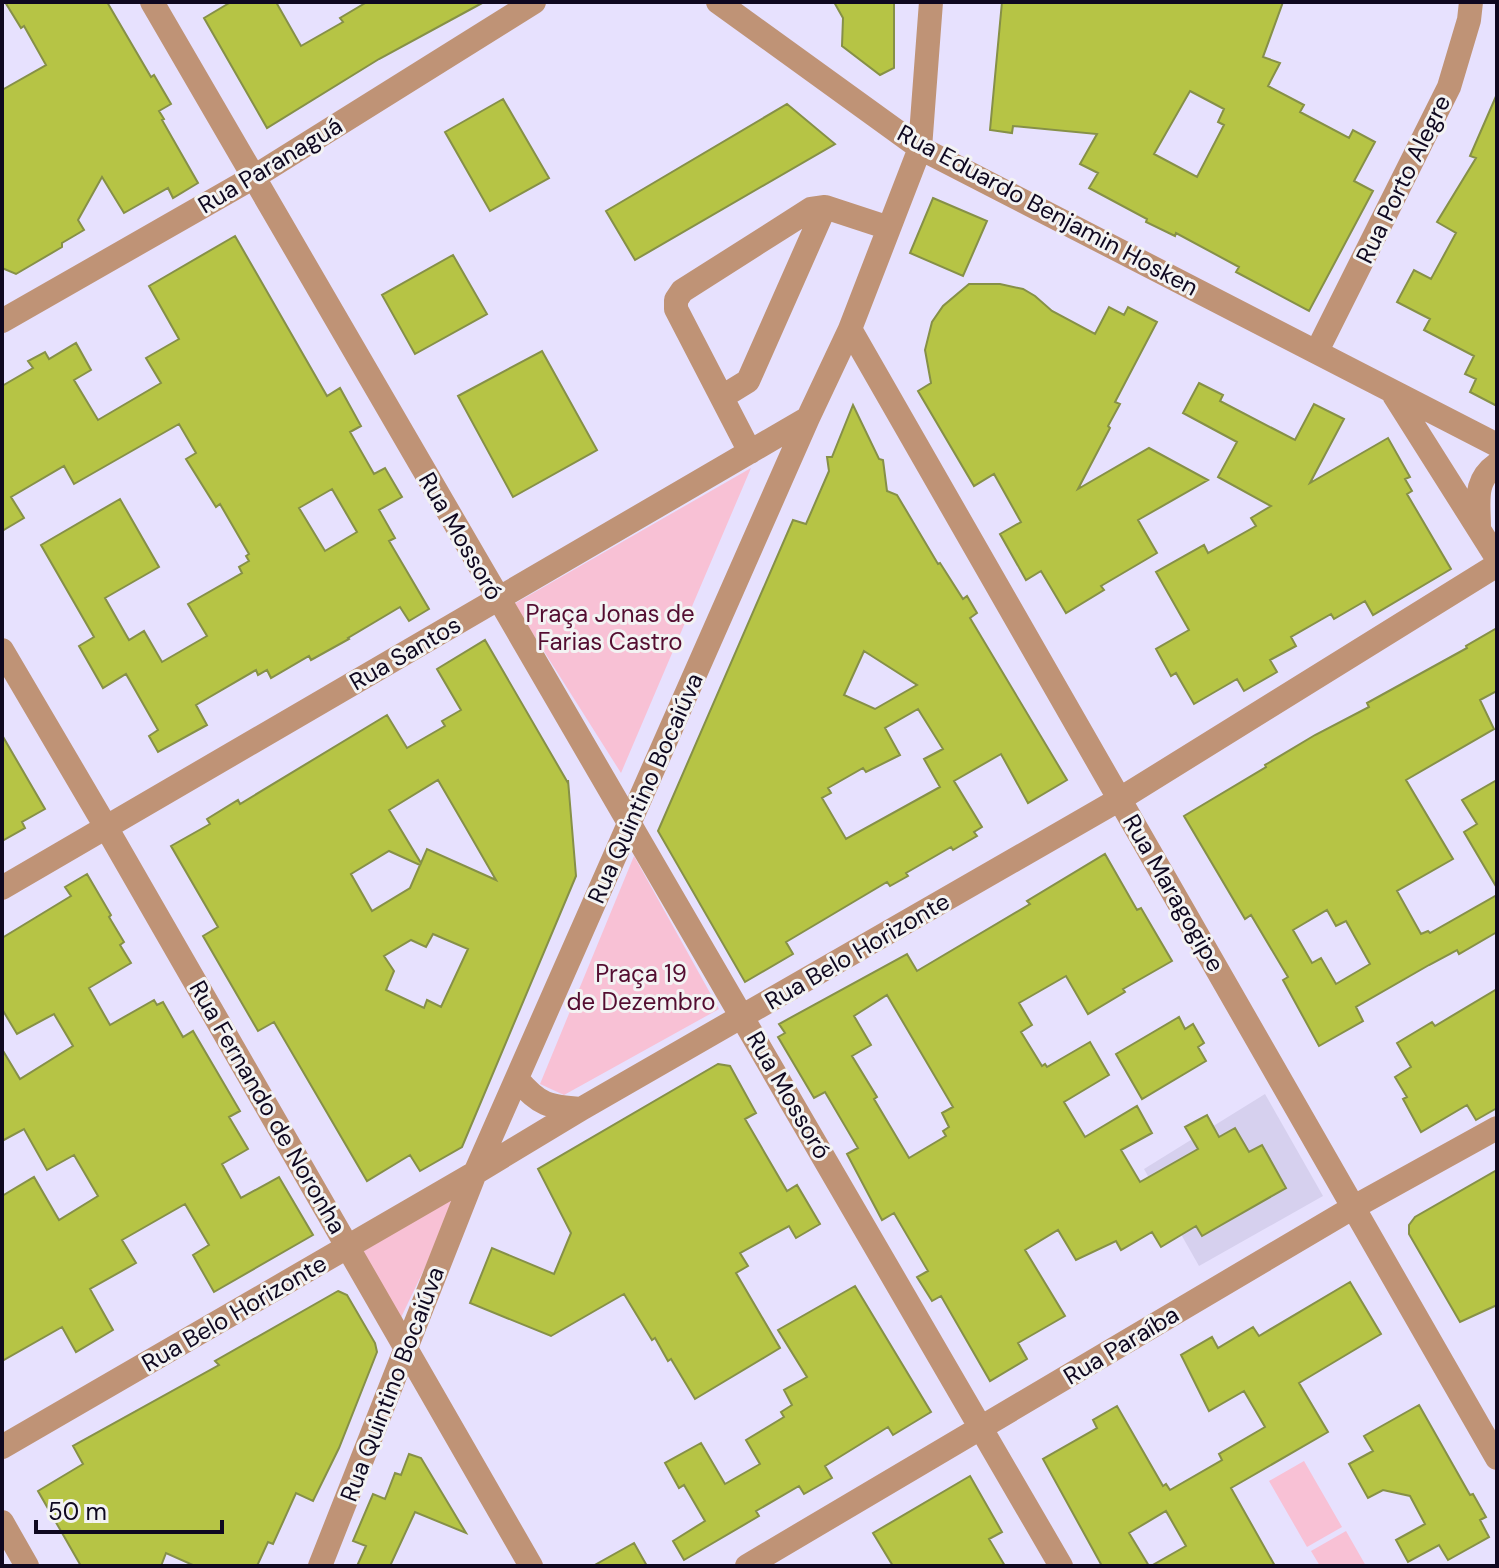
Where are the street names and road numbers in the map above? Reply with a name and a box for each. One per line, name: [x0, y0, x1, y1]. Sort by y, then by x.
street label: Rua Porto Alegre: [1349, 90, 1457, 268]
street label: Rua Paranaguá: [192, 110, 348, 220]
street label: Rua Eduardo Benjamin Hosken: [892, 117, 1204, 303]
street label: Rua Mossoró: [412, 466, 510, 606]
street label: Rua Santos: [344, 609, 466, 697]
street label: Rua Quintino Bocaiúva: [580, 668, 710, 908]
street label: Rua Maragogipe: [1116, 809, 1232, 977]
street label: Rua Belo Horizonte: [759, 885, 955, 1017]
street label: Rua Fernando de Noronha: [183, 975, 353, 1239]
street label: Rua Mossoró: [740, 1025, 838, 1165]
street label: Rua Belo Horizonte: [136, 1247, 332, 1379]
street label: Rua Quintino Bocaiúva: [333, 1262, 451, 1506]
street label: Rua Paraíba: [1058, 1298, 1184, 1392]

